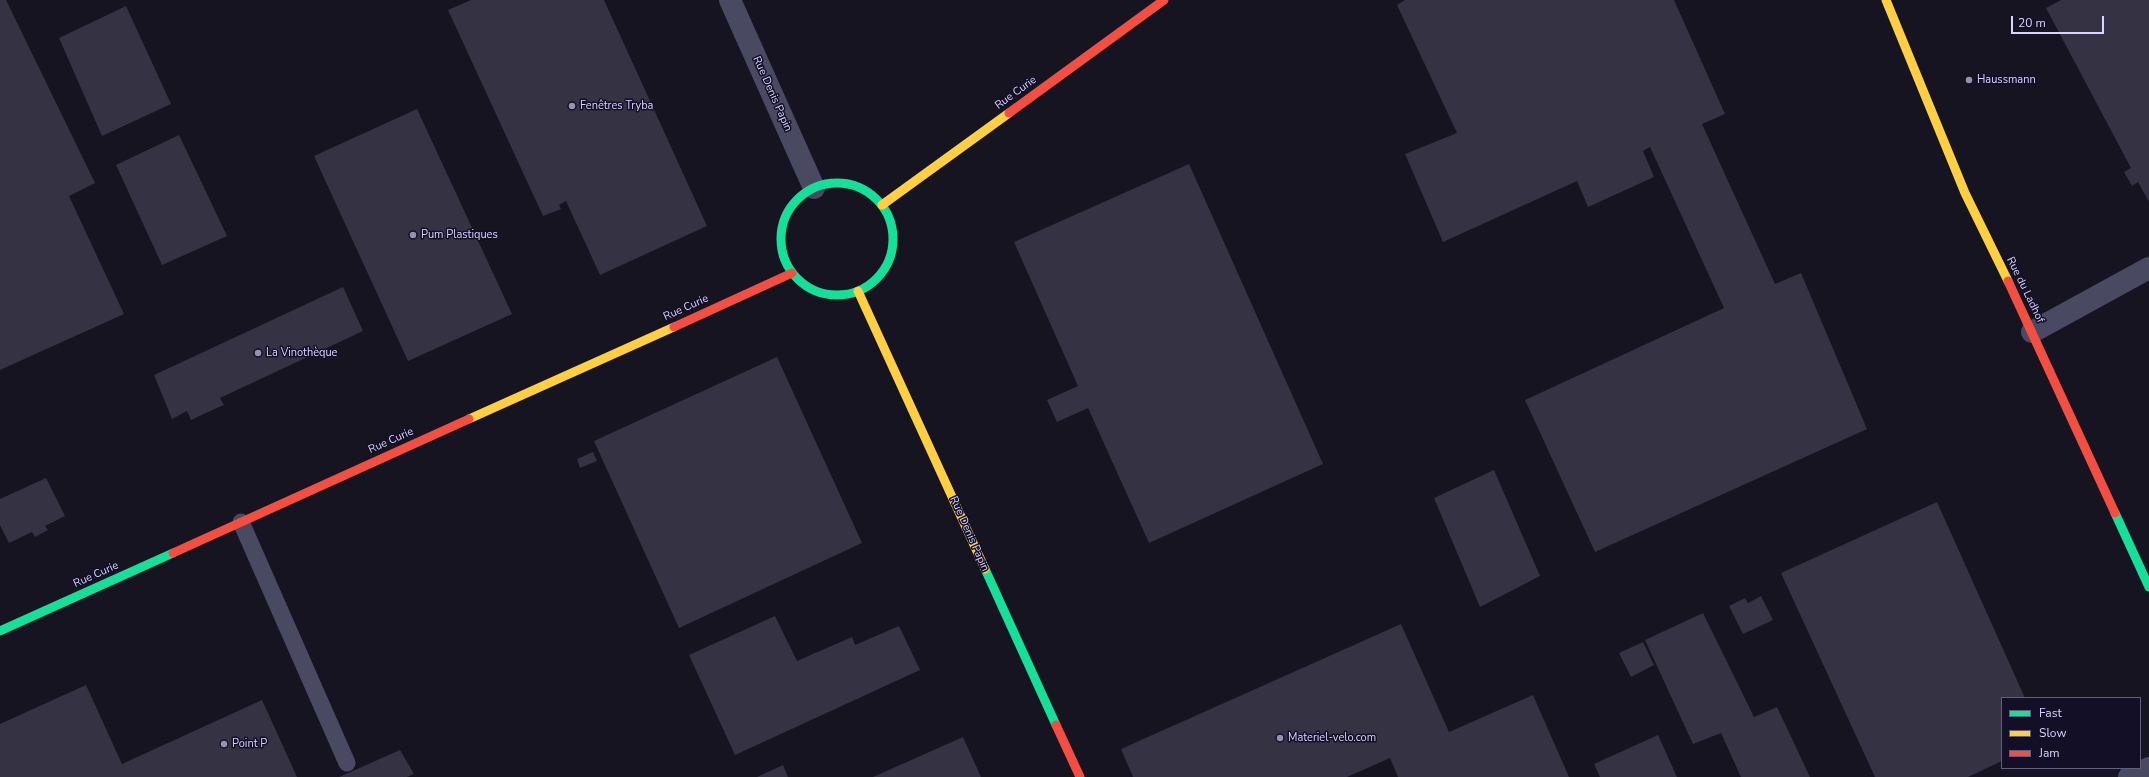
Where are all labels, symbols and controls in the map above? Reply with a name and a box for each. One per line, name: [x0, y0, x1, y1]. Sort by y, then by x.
scale bar: [2013, 8, 2106, 34]
text: 20 m: [2018, 15, 2046, 31]
street label: Rue Denis Papin: [750, 54, 794, 134]
place label: Haussmann: [1977, 73, 2036, 87]
street label: Rue Curie: [993, 74, 1039, 112]
marker: Haussmann: [1964, 75, 1974, 85]
place label: Fenêtres Tryba: [580, 99, 653, 113]
marker: Fenêtres Tryba: [567, 101, 577, 111]
place label: Pum Plastiques: [421, 228, 498, 242]
marker: Pum Plastiques: [408, 230, 418, 240]
street label: Rue du Ladhof: [2003, 255, 2047, 325]
street label: Rue Curie: [661, 292, 711, 324]
place label: La Vinothèque: [266, 346, 337, 360]
marker: La Vinothèque: [253, 348, 263, 358]
street label: Rue Curie: [366, 425, 416, 457]
street label: Rue Denis Papin: [947, 494, 991, 574]
street label: Rue Curie: [71, 559, 121, 591]
legend: [2001, 697, 2141, 769]
text: Fast: [2039, 705, 2062, 721]
text: Slow: [2039, 725, 2067, 741]
place label: Materiel-velo.com: [1288, 731, 1376, 745]
marker: Materiel-velo.com: [1275, 733, 1285, 743]
place label: Point P: [232, 737, 267, 751]
marker: Point P: [219, 739, 229, 749]
text: Jam: [2039, 745, 2060, 761]

